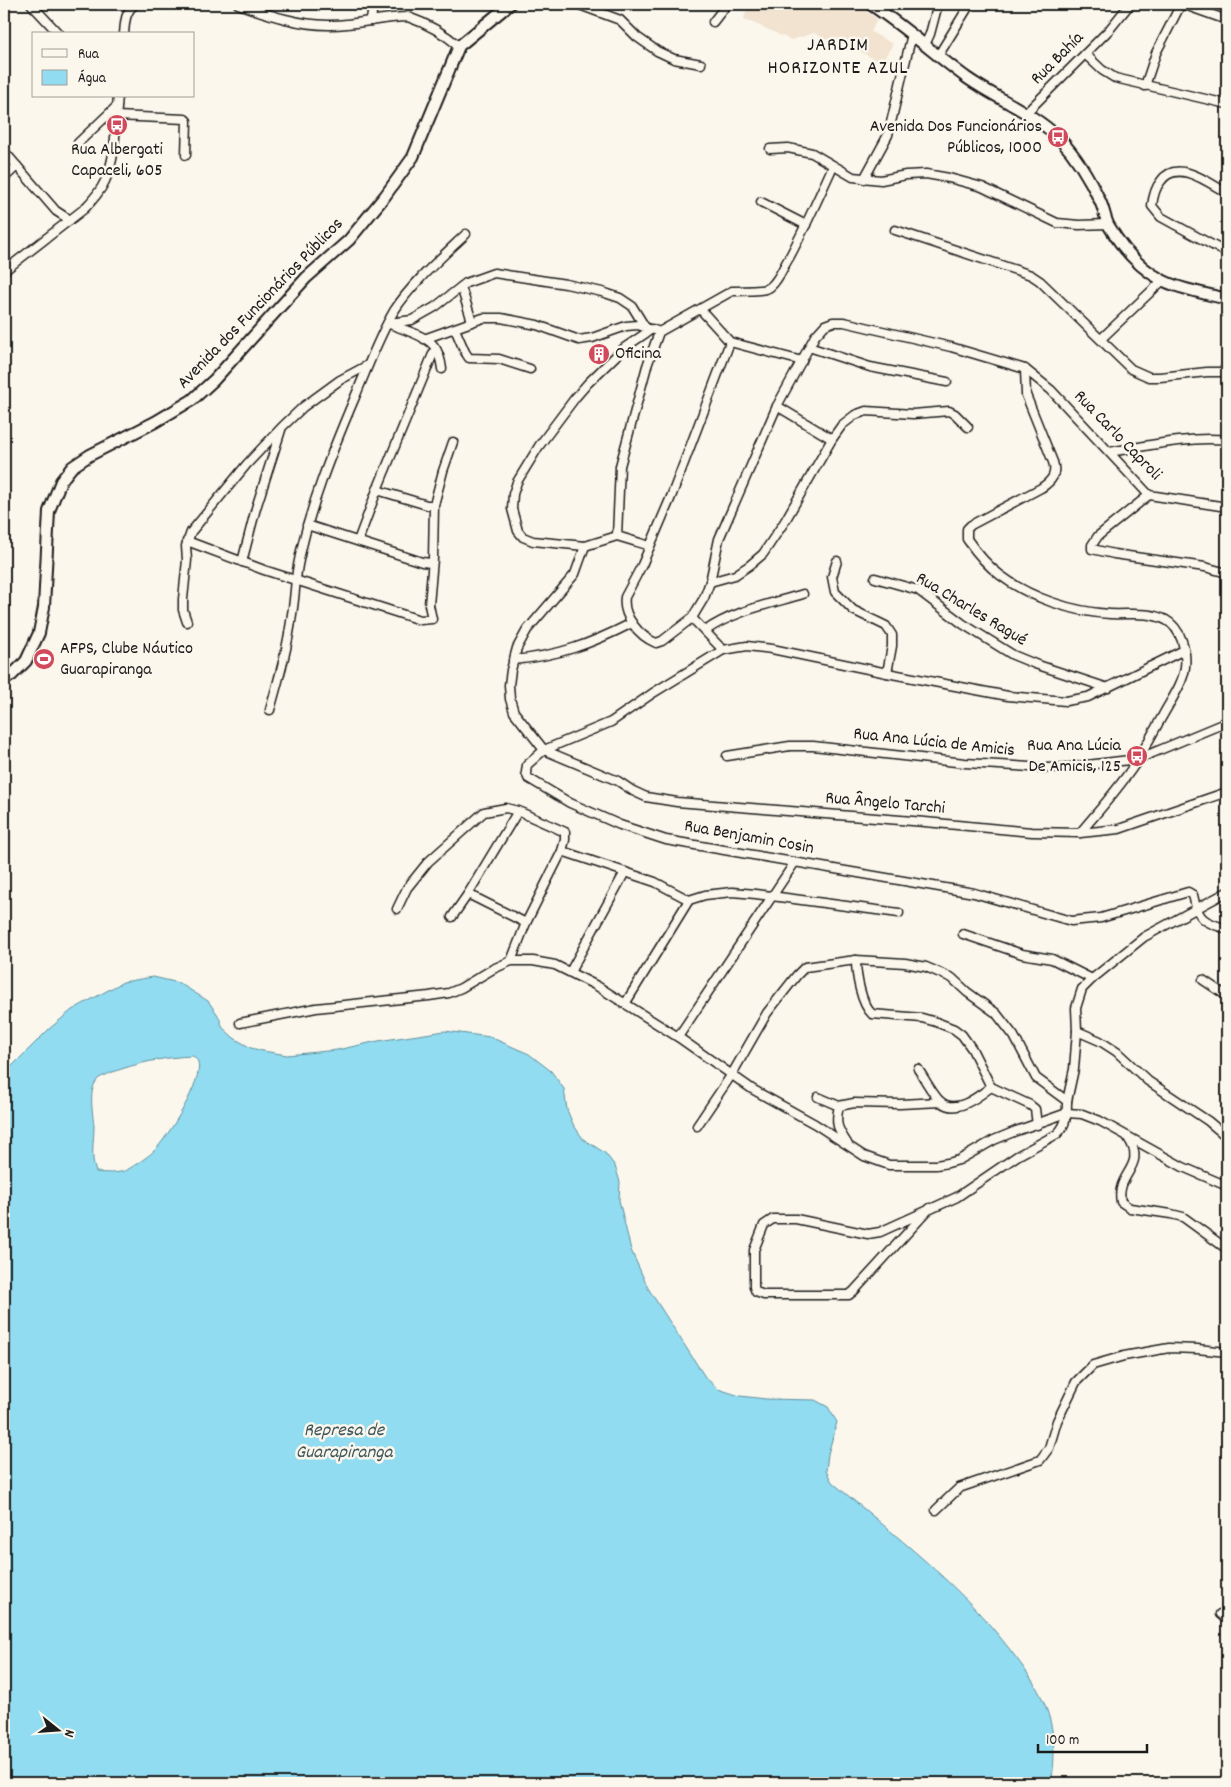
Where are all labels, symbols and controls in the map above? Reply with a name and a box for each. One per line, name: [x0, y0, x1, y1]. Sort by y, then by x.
street label: Rua Bahía: [1026, 26, 1091, 91]
legend: [32, 32, 195, 98]
district label: JARDIM HORIZONTE AZUL: [767, 32, 909, 83]
text: Rua: [78, 44, 100, 66]
text: Água: [78, 68, 107, 90]
bus stop icon: Rua Albergati Capaceli, 605: [105, 113, 129, 137]
place label: Avenida Dos Funcionários Públicos, 1000: [870, 115, 1042, 161]
bus stop icon: Avenida Dos Funcionários Públicos, 1000: [1046, 125, 1070, 149]
place label: Rua Albergati Capaceli, 605: [71, 138, 163, 184]
street label: Avenida dos Funcionários Públicos: [172, 213, 350, 395]
building icon: Oficina: [587, 342, 611, 366]
place label: Oficina: [615, 342, 661, 367]
street label: Rua Carlo Caproli: [1067, 385, 1167, 487]
street label: Rua Charles Ragué: [911, 567, 1032, 653]
place label: AFPS, Clube Náutico Guarapiranga: [60, 637, 193, 683]
sports icon: AFPS, Clube Náutico Guarapiranga: [32, 647, 56, 671]
street label: Rua Ana Lúcia de Amicis: [852, 722, 1016, 764]
place label: Rua Ana Lúcia De Amicis, 125: [1027, 734, 1122, 780]
bus stop icon: Rua Ana Lúcia De Amicis, 125: [1125, 744, 1149, 768]
street label: Rua Ângelo Tarchi: [824, 786, 946, 822]
street label: Rua Benjamin Cosin: [682, 814, 816, 862]
water label: Represa de Guarapiranga: [296, 1418, 394, 1467]
north arrow: [32, 1704, 82, 1754]
scale bar: [1038, 1722, 1147, 1754]
text: N: [58, 1727, 79, 1740]
text: 100 m: [1046, 1730, 1079, 1752]

